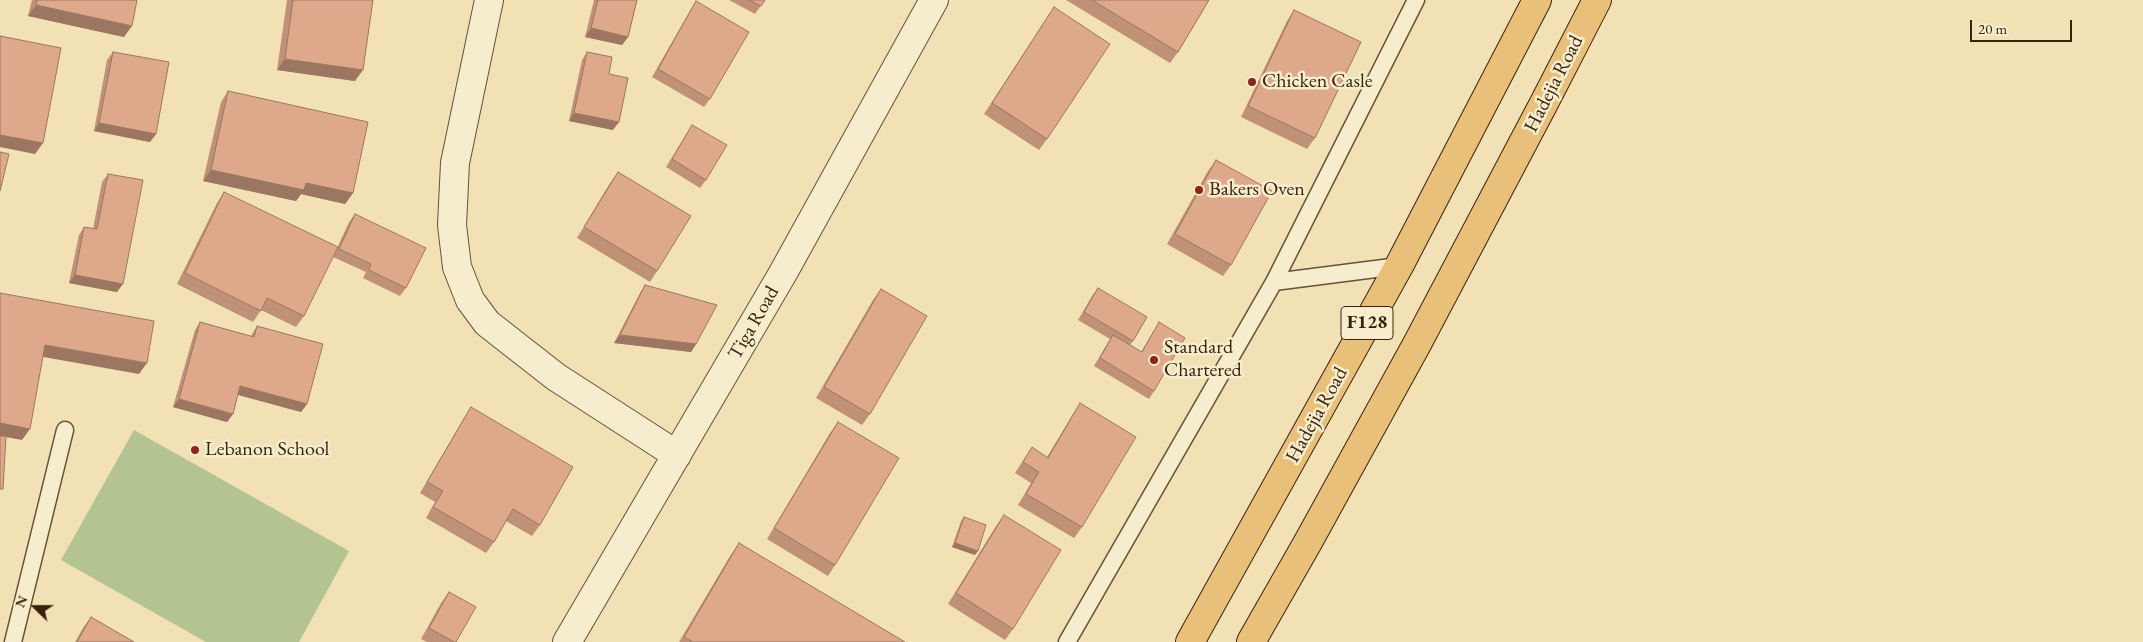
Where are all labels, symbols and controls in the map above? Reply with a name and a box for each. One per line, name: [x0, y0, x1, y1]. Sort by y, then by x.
scale bar: [1973, 10, 2076, 42]
text: 20 m: [1978, 19, 2007, 38]
street label: Hadejia Road: [1519, 32, 1589, 136]
place label: Chicken Casle: [1262, 70, 1373, 94]
marker: Chicken Casle: [1246, 76, 1258, 88]
place label: Bakers Oven: [1209, 178, 1305, 202]
marker: Bakers Oven: [1193, 184, 1205, 196]
street label: Tiga Road: [723, 282, 785, 364]
road number: F128: [1341, 306, 1393, 339]
place label: Standard Chartered: [1164, 336, 1242, 383]
marker: Standard Chartered: [1148, 354, 1160, 366]
street label: Hadejia Road: [1281, 363, 1353, 467]
place label: Lebanon School: [205, 438, 329, 462]
marker: Lebanon School: [189, 444, 201, 456]
north arrow: [10, 582, 60, 632]
text: N: [11, 593, 32, 610]

